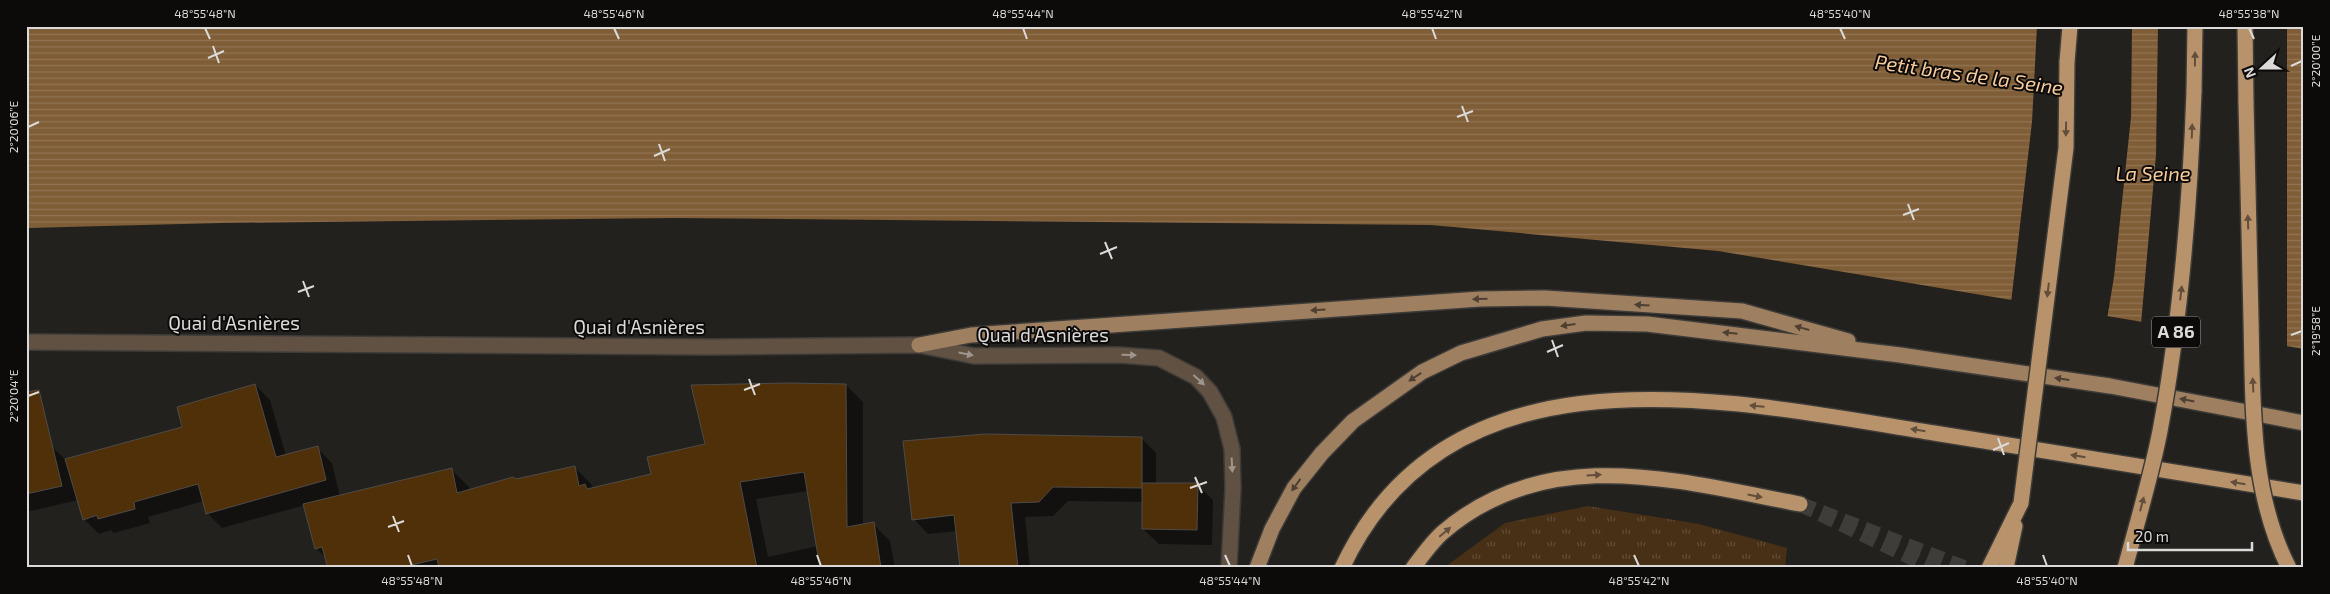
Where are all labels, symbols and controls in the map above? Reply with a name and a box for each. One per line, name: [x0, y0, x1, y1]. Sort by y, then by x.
text: 48°55'48"N: [174, 6, 236, 20]
text: 48°55'46"N: [583, 6, 645, 20]
text: 48°55'44"N: [992, 6, 1054, 20]
text: 48°55'42"N: [1402, 6, 1462, 20]
text: 48°55'40"N: [1809, 6, 1871, 20]
text: 48°55'38"N: [2218, 6, 2280, 20]
text: 2°20'00"E: [2308, 34, 2322, 88]
north arrow: [2238, 42, 2288, 92]
water label: Petit bras de la Seine: [1873, 49, 2065, 99]
one-way arrow: [2191, 51, 2199, 67]
text: N: [2240, 65, 2259, 81]
text: 2°20'06"E: [6, 100, 20, 153]
one-way arrow: [2062, 121, 2070, 137]
one-way arrow: [2189, 122, 2197, 138]
water label: La Seine: [2115, 161, 2191, 185]
one-way arrow: [2244, 214, 2252, 230]
one-way arrow: [2044, 282, 2052, 298]
one-way arrow: [2177, 284, 2185, 300]
one-way arrow: [1472, 295, 1488, 303]
one-way arrow: [1634, 300, 1650, 308]
one-way arrow: [1310, 306, 1326, 314]
text: 2°19'58"E: [2308, 306, 2322, 356]
street label: Quai d'Asnières: [168, 311, 300, 334]
street label: Quai d'Asnières: [573, 315, 705, 338]
road number: A 86: [2152, 316, 2200, 348]
one-way arrow: [1560, 321, 1576, 329]
street label: Quai d'Asnières: [977, 323, 1109, 346]
one-way arrow: [1795, 324, 1810, 332]
one-way arrow: [1722, 329, 1738, 337]
one-way arrow: [959, 351, 975, 359]
one-way arrow: [1121, 352, 1137, 360]
text: 2°20'04"E: [6, 369, 20, 423]
one-way arrow: [1409, 372, 1422, 382]
one-way arrow: [2054, 374, 2070, 382]
one-way arrow: [1192, 375, 1205, 386]
one-way arrow: [2249, 376, 2257, 392]
one-way arrow: [2179, 396, 2195, 404]
one-way arrow: [1749, 402, 1765, 410]
one-way arrow: [1909, 426, 1925, 434]
one-way arrow: [2070, 452, 2086, 460]
one-way arrow: [1229, 457, 1237, 473]
one-way arrow: [1586, 471, 1602, 479]
one-way arrow: [2230, 478, 2246, 486]
one-way arrow: [1291, 479, 1301, 492]
one-way arrow: [1747, 492, 1763, 500]
one-way arrow: [2138, 496, 2146, 511]
scale bar: [2128, 519, 2251, 551]
one-way arrow: [1438, 526, 1451, 537]
text: 20 m: [2135, 527, 2169, 545]
text: 48°55'48"N: [381, 573, 443, 587]
text: 48°55'46"N: [790, 573, 852, 587]
text: 48°55'44"N: [1199, 573, 1261, 587]
text: 48°55'42"N: [1609, 573, 1669, 587]
text: 48°55'40"N: [2016, 573, 2078, 587]

